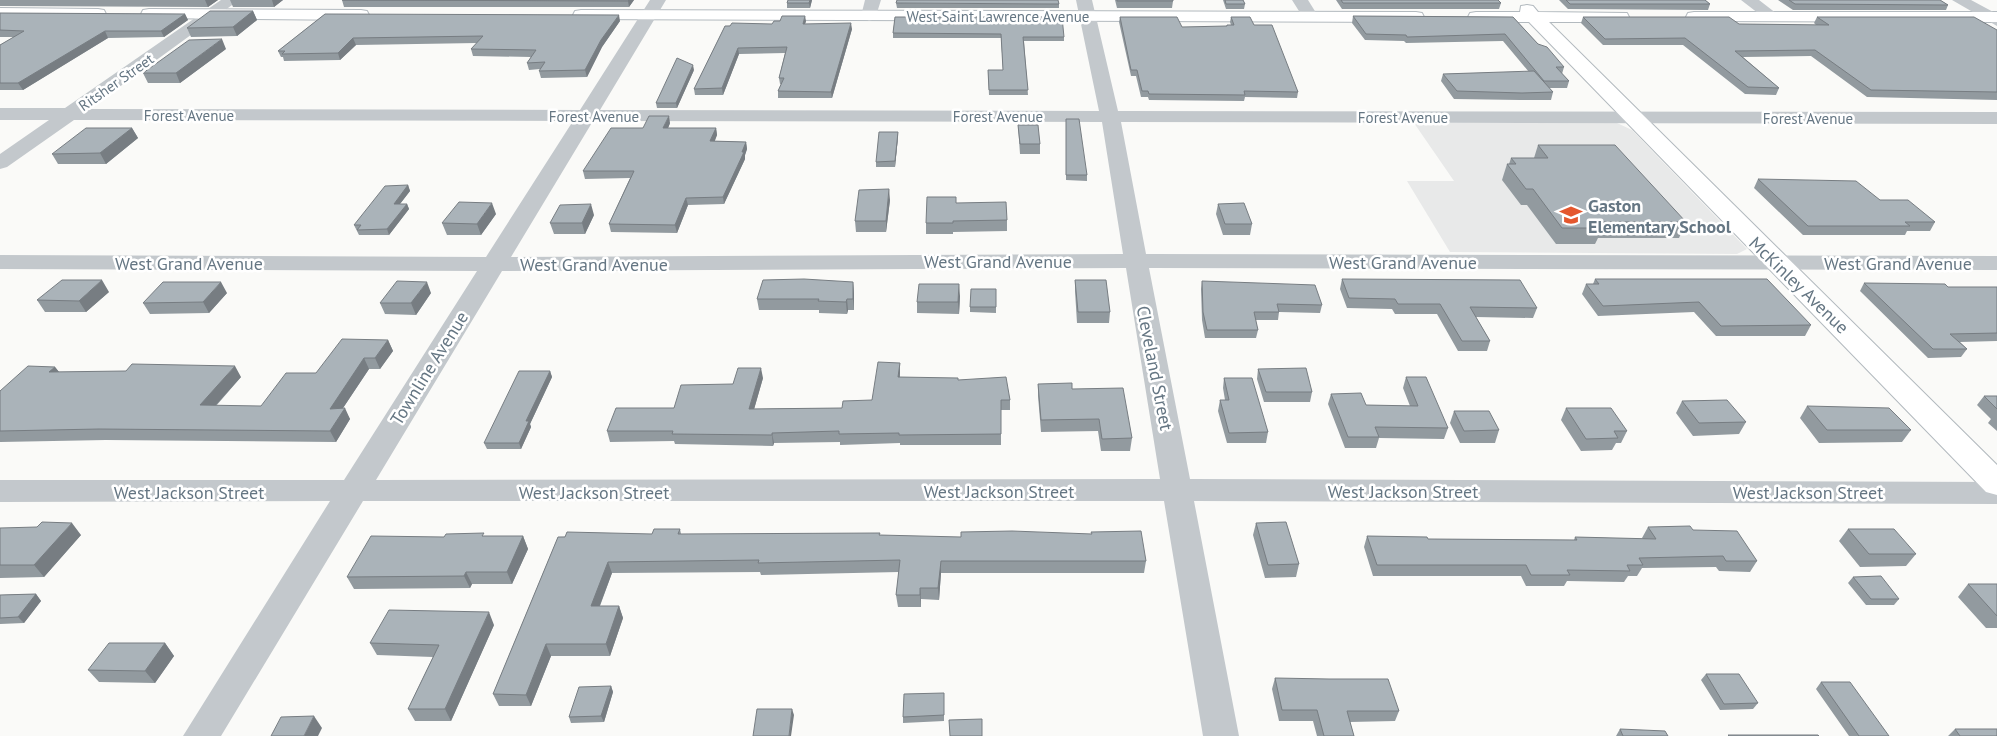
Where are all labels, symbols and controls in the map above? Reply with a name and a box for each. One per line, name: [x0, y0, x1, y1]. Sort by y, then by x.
street label: West Saint Lawrence Avenue: [907, 7, 1089, 26]
street label: Ritsher Street: [75, 49, 157, 115]
street label: Forest Avenue: [144, 106, 234, 125]
street label: Forest Avenue: [549, 107, 639, 126]
street label: Forest Avenue: [953, 107, 1043, 126]
street label: Forest Avenue: [1358, 108, 1448, 127]
street label: Forest Avenue: [1763, 109, 1853, 128]
place label: Gaston Elementary School: [1588, 194, 1732, 238]
school or university icon: Gaston Elementary School: [1558, 202, 1584, 228]
street label: McKinley Avenue: [1744, 232, 1854, 338]
street label: West Grand Avenue: [924, 250, 1072, 273]
street label: West Grand Avenue: [1329, 251, 1477, 274]
street label: West Grand Avenue: [115, 252, 263, 275]
street label: West Grand Avenue: [1824, 252, 1972, 275]
street label: West Grand Avenue: [520, 253, 668, 276]
street label: Cleveland Street: [1132, 304, 1178, 432]
street label: Townline Avenue: [385, 307, 473, 429]
street label: West Jackson Street: [924, 480, 1074, 503]
street label: West Jackson Street: [1328, 480, 1478, 503]
street label: West Jackson Street: [114, 481, 264, 504]
street label: West Jackson Street: [519, 481, 669, 504]
street label: West Jackson Street: [1733, 481, 1883, 504]

